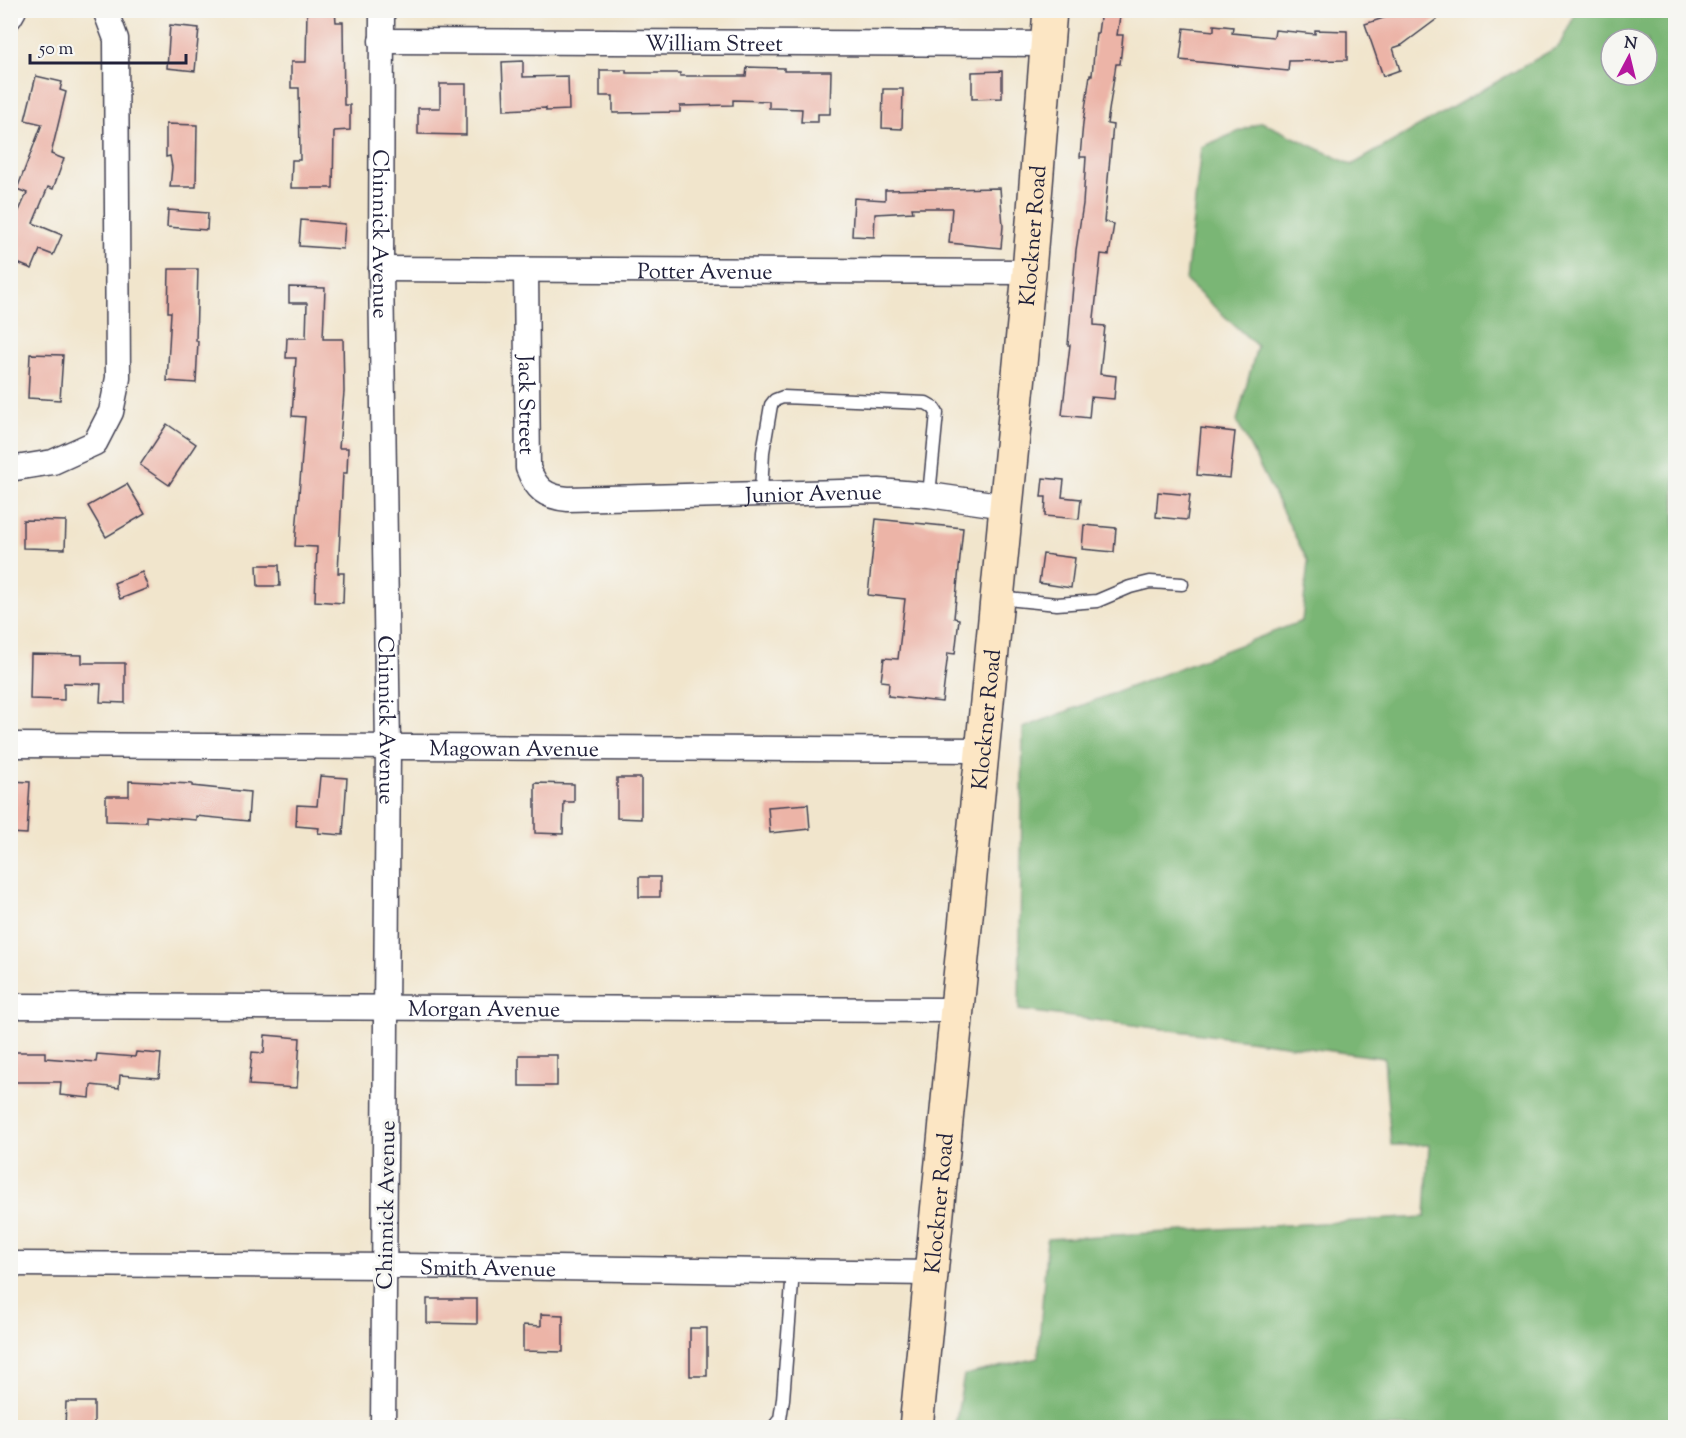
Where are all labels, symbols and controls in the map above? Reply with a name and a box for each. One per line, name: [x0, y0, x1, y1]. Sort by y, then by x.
scale bar: [30, 27, 186, 65]
north arrow: [1599, 27, 1659, 87]
street label: William Street: [645, 29, 783, 62]
text: N: [1623, 32, 1638, 57]
text: 50 m: [38, 37, 74, 63]
street label: Chinnick Avenue: [362, 149, 395, 319]
street label: Klockner Road: [1013, 164, 1056, 308]
street label: Potter Avenue: [637, 257, 773, 290]
street label: Jack Street: [508, 354, 541, 455]
street label: Junior Avenue: [744, 478, 882, 513]
street label: Chinnick Avenue: [367, 635, 401, 805]
street label: Klockner Road: [965, 648, 1011, 792]
street label: Magowan Avenue: [429, 734, 599, 767]
street label: Morgan Avenue: [408, 995, 560, 1027]
street label: Chinnick Avenue: [371, 1120, 405, 1290]
street label: Klockner Road: [918, 1132, 964, 1275]
street label: Smith Avenue: [420, 1253, 556, 1287]

